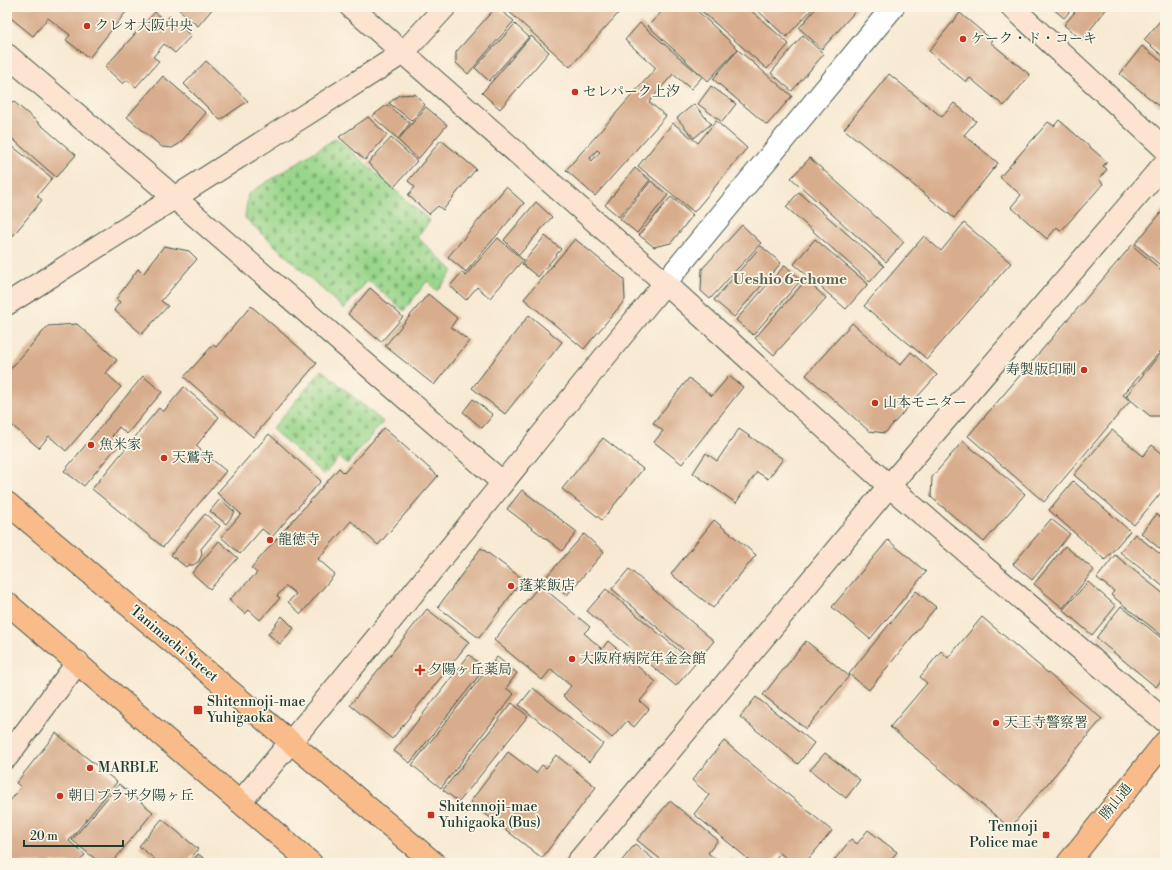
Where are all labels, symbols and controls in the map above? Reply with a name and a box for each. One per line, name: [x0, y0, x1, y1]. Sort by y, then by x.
place label: クレオ大阪中央: [95, 17, 193, 35]
marker: クレオ大阪中央: [82, 21, 92, 31]
place label: ケーク・ド・コーキ: [971, 30, 1097, 48]
marker: ケーク・ド・コーキ: [958, 34, 968, 44]
place label: セレパーク上汐: [583, 83, 680, 101]
marker: セレパーク上汐: [570, 87, 580, 97]
district label: Ueshio 6-chome: [733, 270, 847, 289]
place label: 寿製版印刷: [1006, 361, 1076, 379]
marker: 寿製版印刷: [1079, 365, 1089, 375]
place label: 山本モニター: [883, 394, 967, 412]
marker: 山本モニター: [870, 398, 880, 408]
place label: 魚米家: [99, 436, 141, 454]
marker: 魚米家: [86, 440, 96, 450]
place label: 天鷲寺: [172, 449, 214, 467]
marker: 天鷲寺: [159, 453, 169, 463]
place label: 龍徳寺: [278, 531, 320, 549]
marker: 龍徳寺: [265, 535, 275, 545]
place label: 蓬莱飯店: [519, 577, 575, 595]
marker: 蓬莱飯店: [506, 581, 516, 591]
street label: Tanimachi Street: [126, 602, 222, 686]
place label: 大阪府病院年金会館: [580, 650, 706, 668]
marker: 大阪府病院年金会館: [567, 654, 577, 664]
place label: 夕陽ヶ丘薬局: [428, 661, 512, 679]
marker: 夕陽ヶ丘薬局: [415, 665, 425, 675]
place label: Shitennoji-mae Yuhigaoka: [206, 693, 306, 727]
marker: Shitennoji-mae Yuhigaoka: [192, 704, 204, 716]
place label: 天王寺警察署: [1004, 714, 1088, 732]
marker: 天王寺警察署: [991, 718, 1001, 728]
place label: MARBLE: [98, 759, 158, 777]
marker: MARBLE: [85, 763, 95, 773]
street label: 勝山通: [1096, 780, 1136, 824]
place label: 朝日プラザ夕陽ヶ丘: [68, 787, 194, 805]
marker: 朝日プラザ夕陽ヶ丘: [55, 791, 65, 801]
place label: Shitennoji-mae Yuhigaoka (Bus): [438, 798, 541, 832]
marker: Shitennoji-mae Yuhigaoka (Bus): [426, 810, 436, 820]
place label: Tennoji Police mae: [969, 818, 1038, 852]
scale bar: [24, 822, 123, 848]
text: 20 m: [30, 829, 58, 844]
marker: Tennoji Police mae: [1041, 830, 1051, 840]

